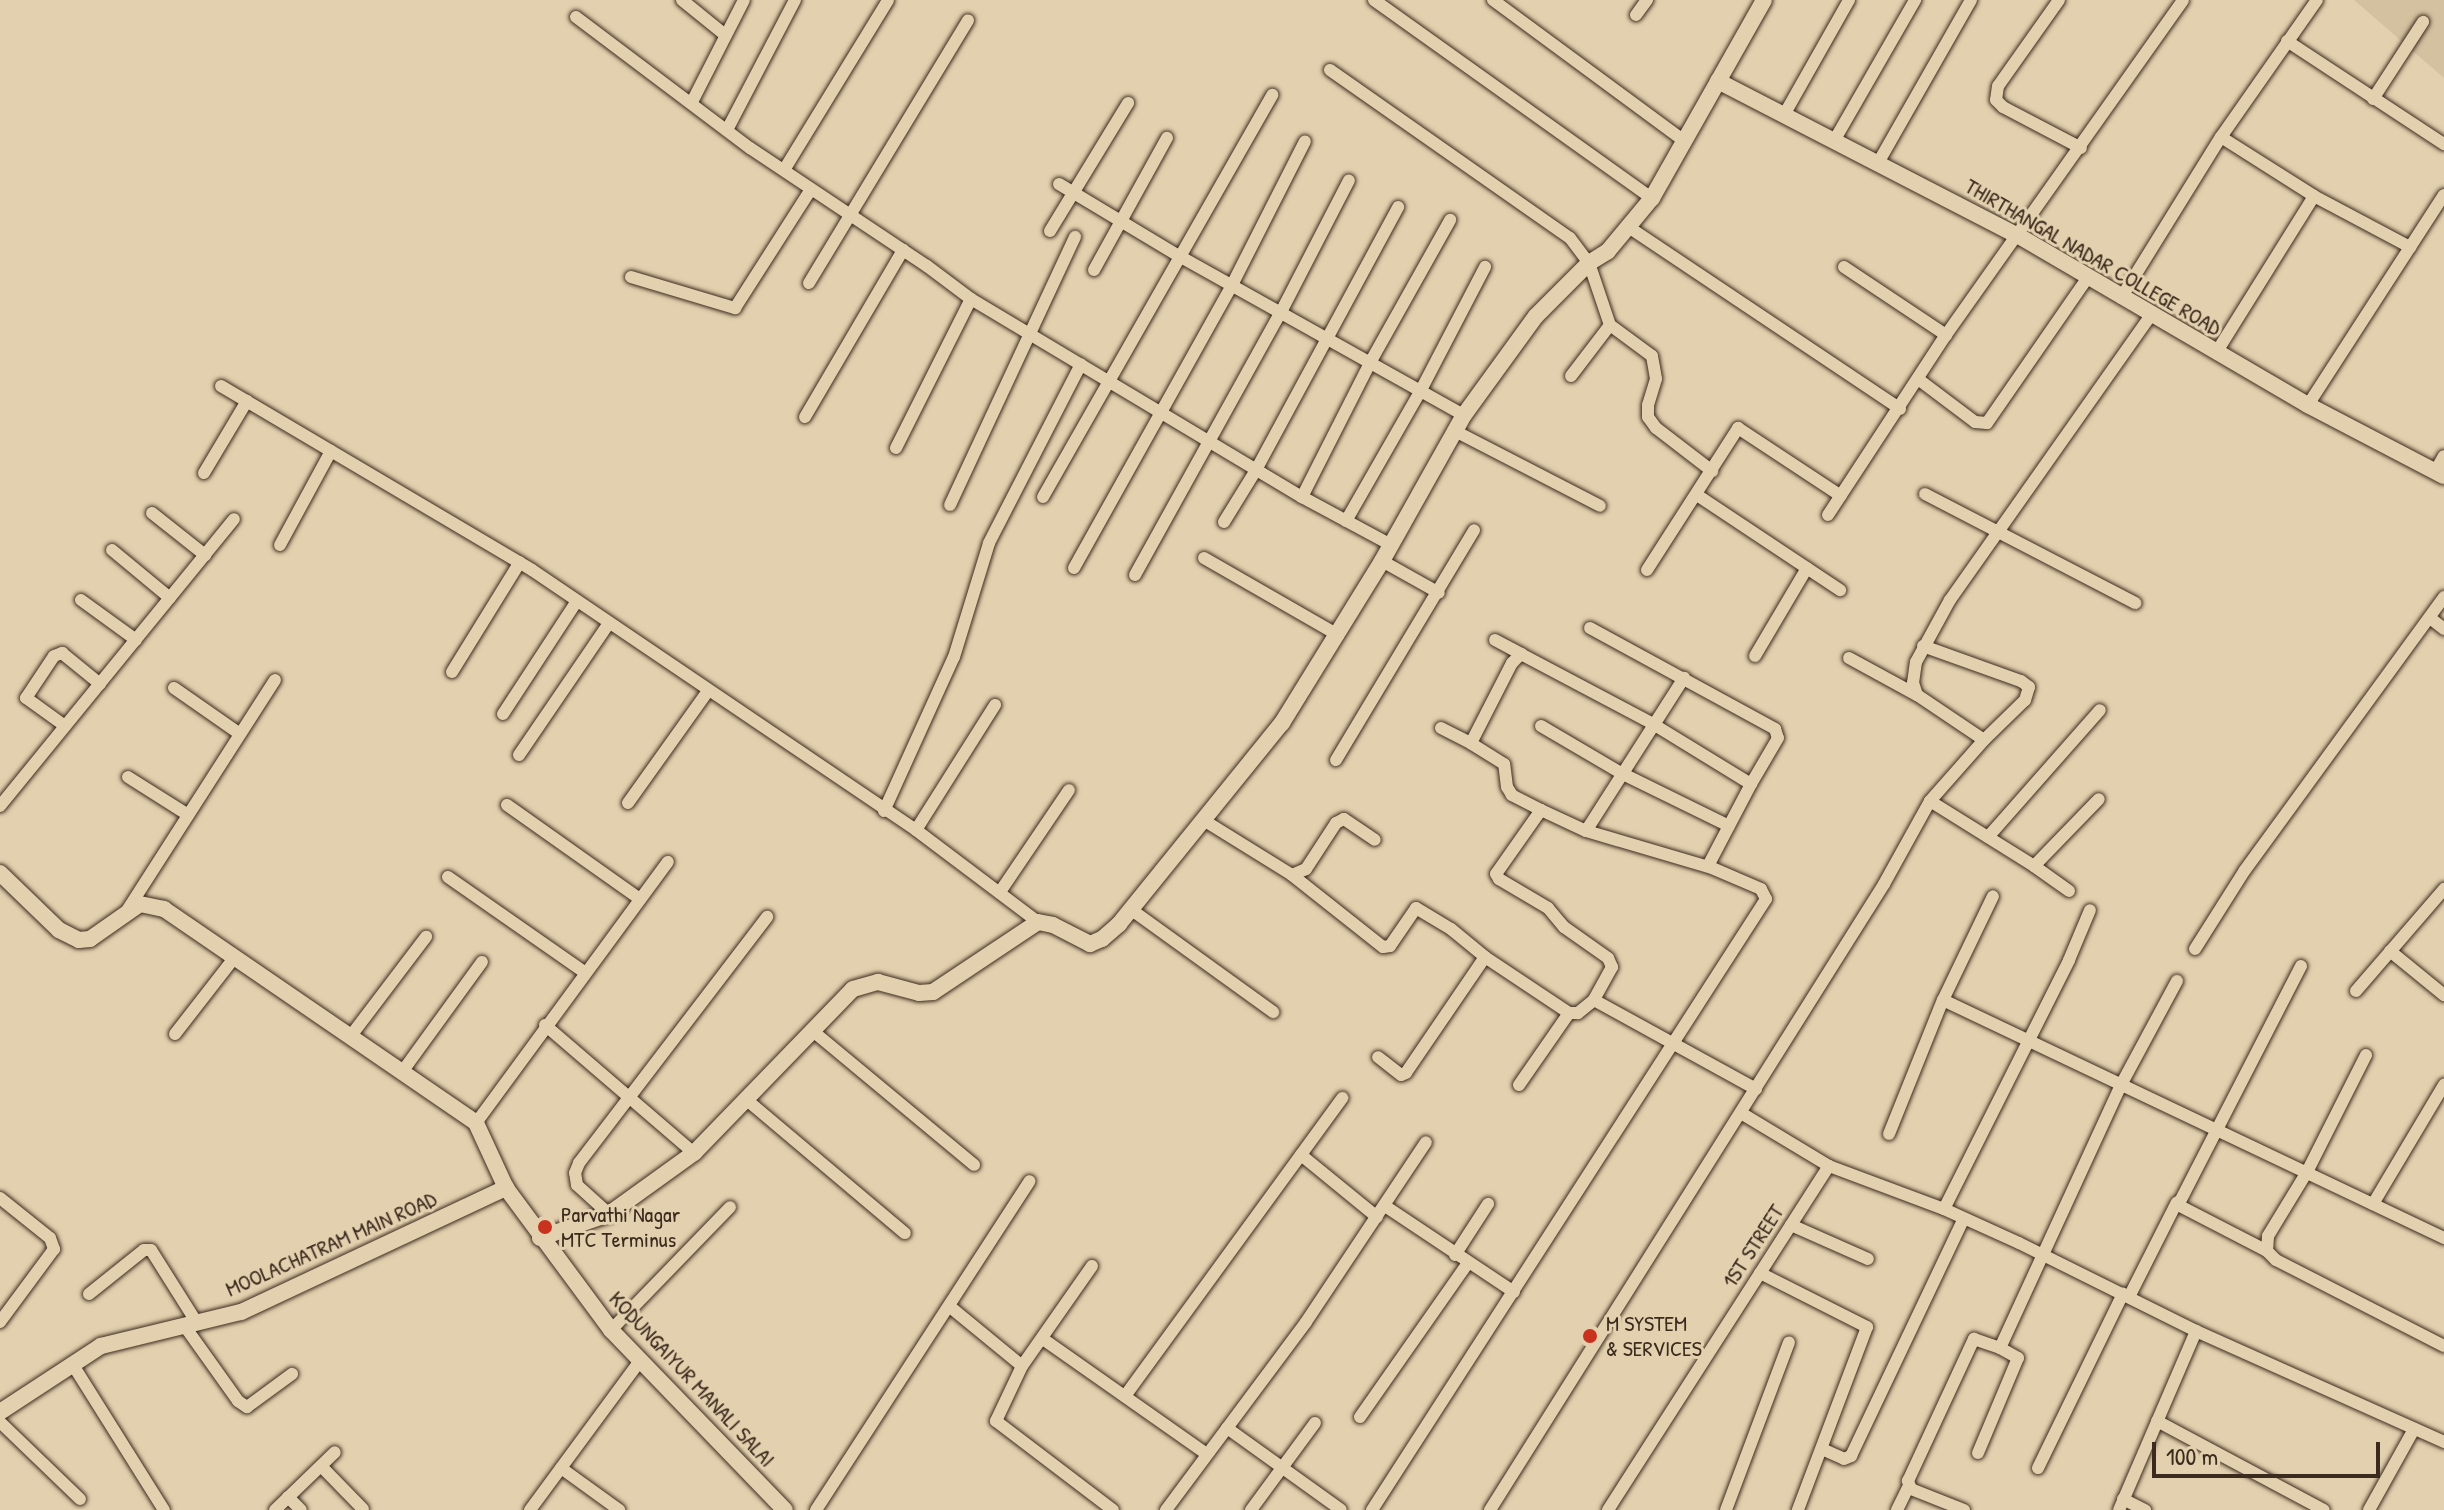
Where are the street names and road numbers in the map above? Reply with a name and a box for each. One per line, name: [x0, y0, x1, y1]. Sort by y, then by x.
street label: THIRTHANGAL NADAR COLLEGE ROAD: [1960, 173, 2226, 341]
street label: MOOLACHATRAM MAIN ROAD: [222, 1186, 440, 1302]
street label: 1ST STREET: [1716, 1200, 1790, 1292]
street label: KODUNGAIYUR MANALI SALAI: [604, 1286, 780, 1472]

